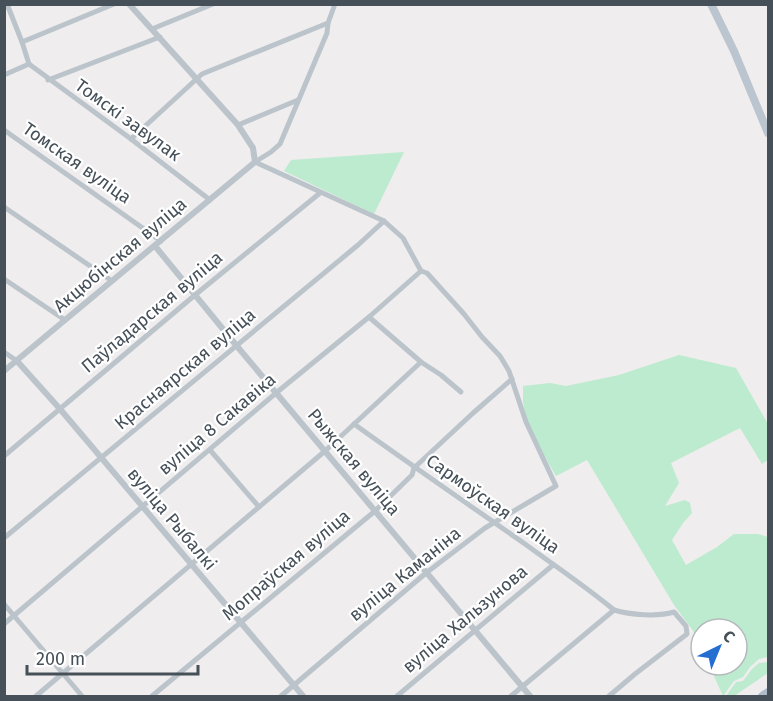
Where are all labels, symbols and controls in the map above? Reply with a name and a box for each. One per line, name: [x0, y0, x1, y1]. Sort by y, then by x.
street label: Томскі завулак: [71, 74, 186, 166]
street label: Томская вуліца: [19, 117, 135, 209]
street label: Акцюбінская вуліца: [49, 193, 191, 317]
street label: Паўладарская вуліца: [77, 247, 227, 377]
street label: Краснаярская вуліца: [110, 304, 260, 434]
street label: вуліца 8 Сакавіка: [154, 369, 280, 479]
street label: Рыжская вуліца: [303, 404, 405, 520]
street label: Сармоўская вуліца: [422, 450, 564, 558]
street label: вуліца Рыбалкі: [123, 463, 221, 575]
street label: Мопраўская вуліца: [217, 505, 355, 625]
street label: вуліца Каманіна: [345, 522, 465, 626]
street label: вуліца Хальзунова: [398, 560, 532, 678]
north arrow: [689, 617, 749, 677]
text: С: [719, 626, 739, 647]
scale bar: [27, 638, 198, 676]
text: 200 m: [36, 648, 85, 670]

